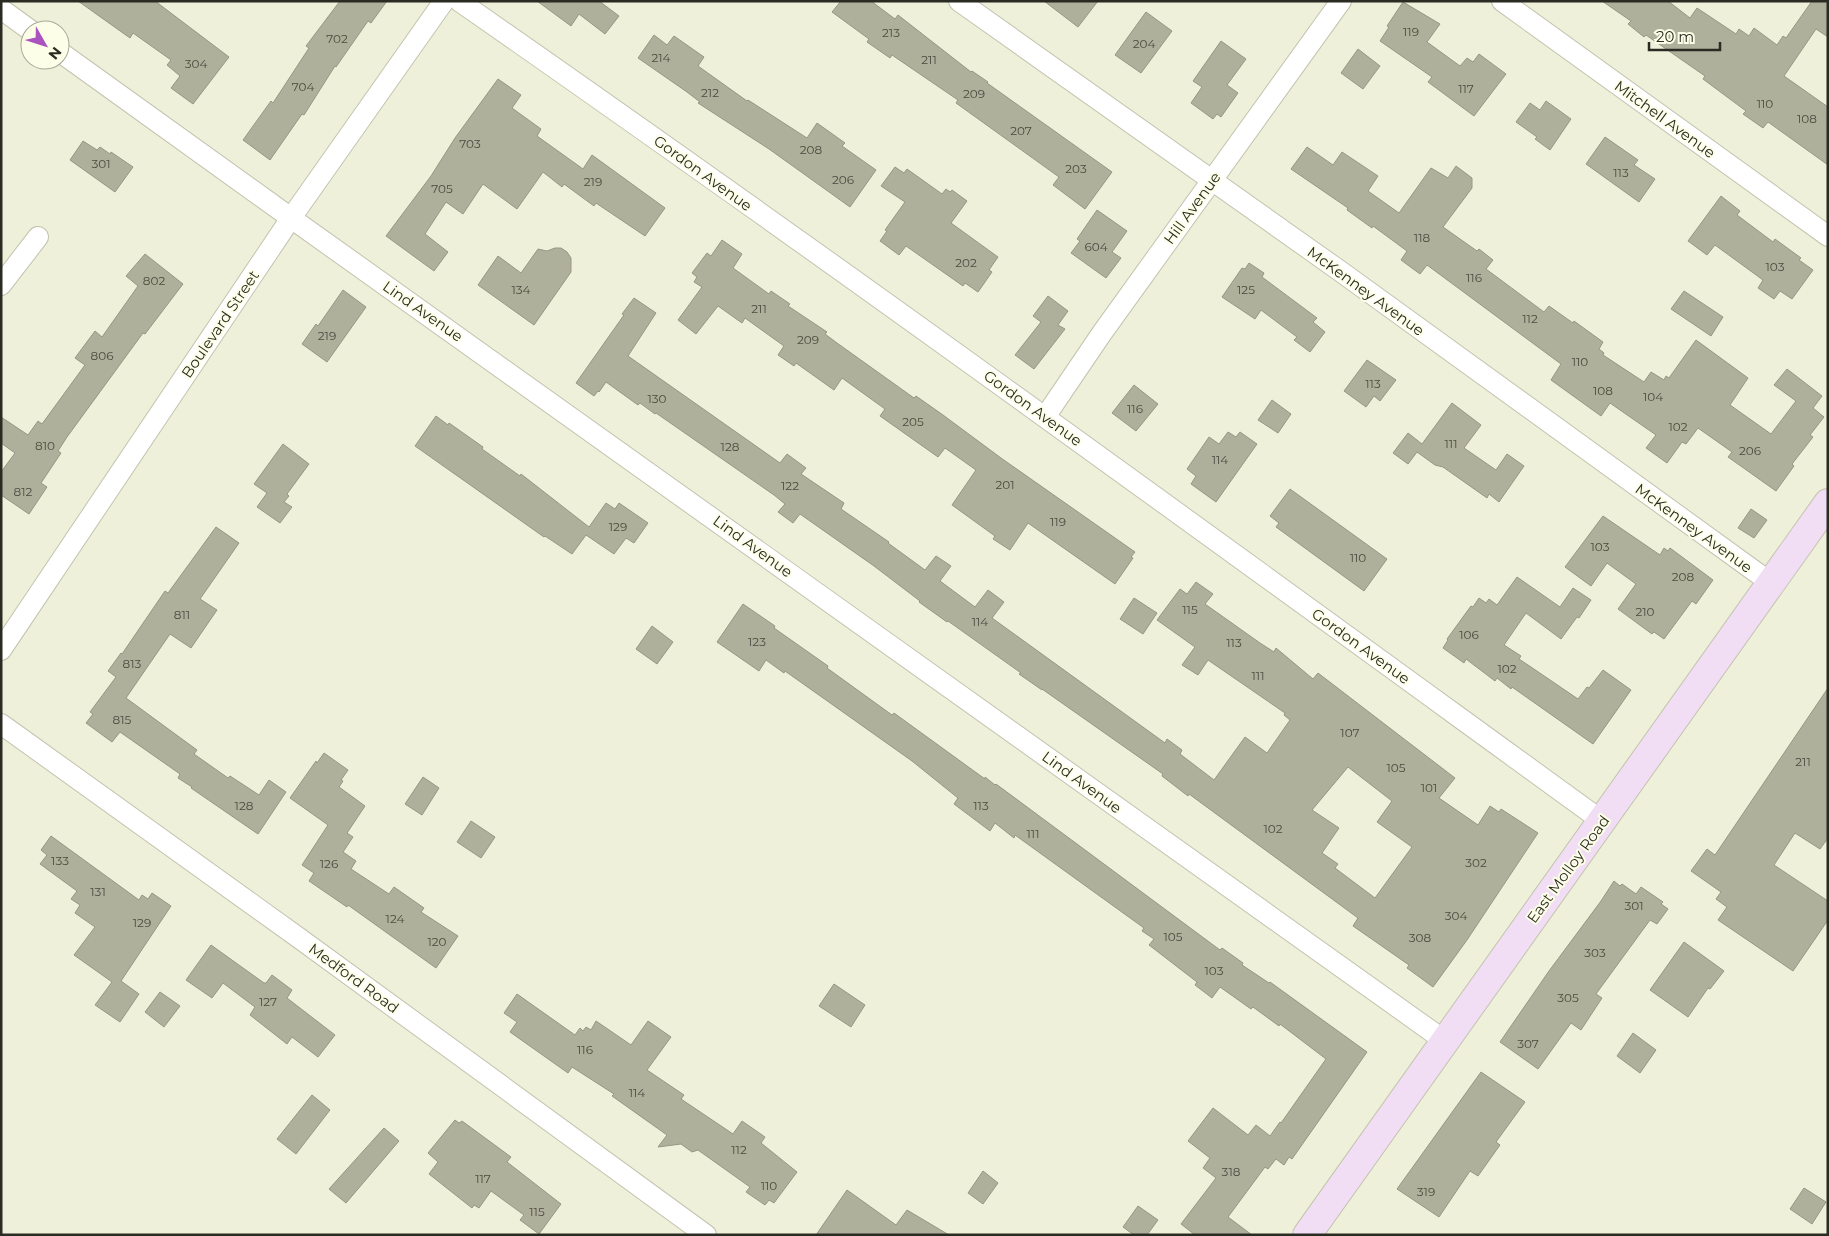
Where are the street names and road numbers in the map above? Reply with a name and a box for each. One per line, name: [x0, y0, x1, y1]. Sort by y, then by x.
street label: Mitchell Avenue: [1611, 76, 1719, 162]
street label: Gordon Avenue: [650, 131, 756, 215]
street label: Hill Avenue: [1159, 168, 1225, 248]
street label: McKenney Avenue: [1304, 242, 1428, 340]
street label: Boulevard Street: [177, 267, 263, 381]
street label: Lind Avenue: [379, 276, 467, 346]
street label: Gordon Avenue: [980, 366, 1086, 450]
street label: McKenney Avenue: [1632, 479, 1756, 577]
street label: Lind Avenue: [710, 511, 796, 581]
street label: Gordon Avenue: [1308, 604, 1414, 688]
street label: Lind Avenue: [1039, 747, 1125, 817]
street label: East Molloy Road: [1523, 811, 1613, 927]
street label: Medford Road: [305, 939, 403, 1017]

